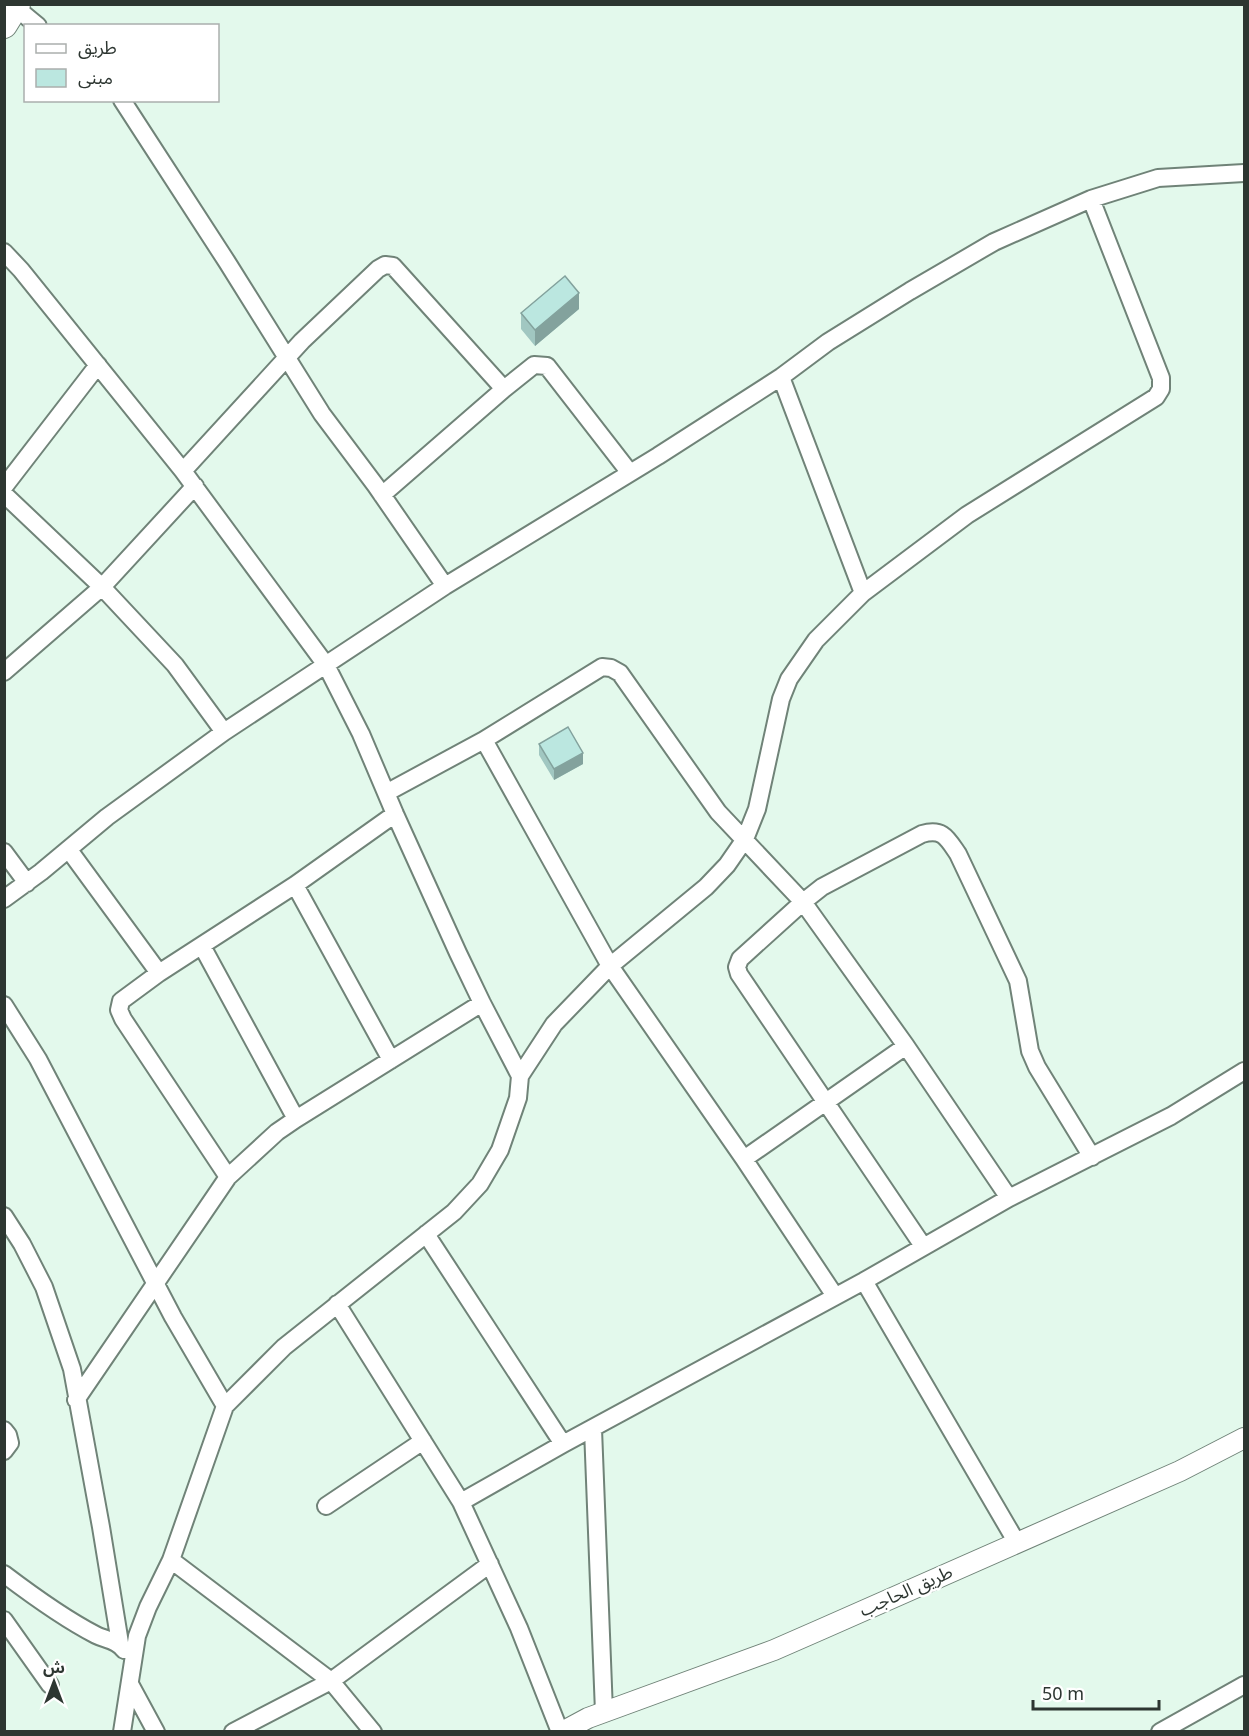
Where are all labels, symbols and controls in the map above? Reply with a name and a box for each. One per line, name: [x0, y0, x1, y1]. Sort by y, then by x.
legend: [24, 24, 219, 102]
text: طريق: [78, 29, 117, 67]
text: مبنى: [78, 59, 113, 97]
street label: طريق الحاجب: [853, 1553, 959, 1629]
text: ش: [43, 1651, 65, 1685]
north arrow: [24, 1652, 84, 1712]
scale bar: [1033, 1673, 1159, 1711]
text: 50 m: [1042, 1675, 1084, 1713]

